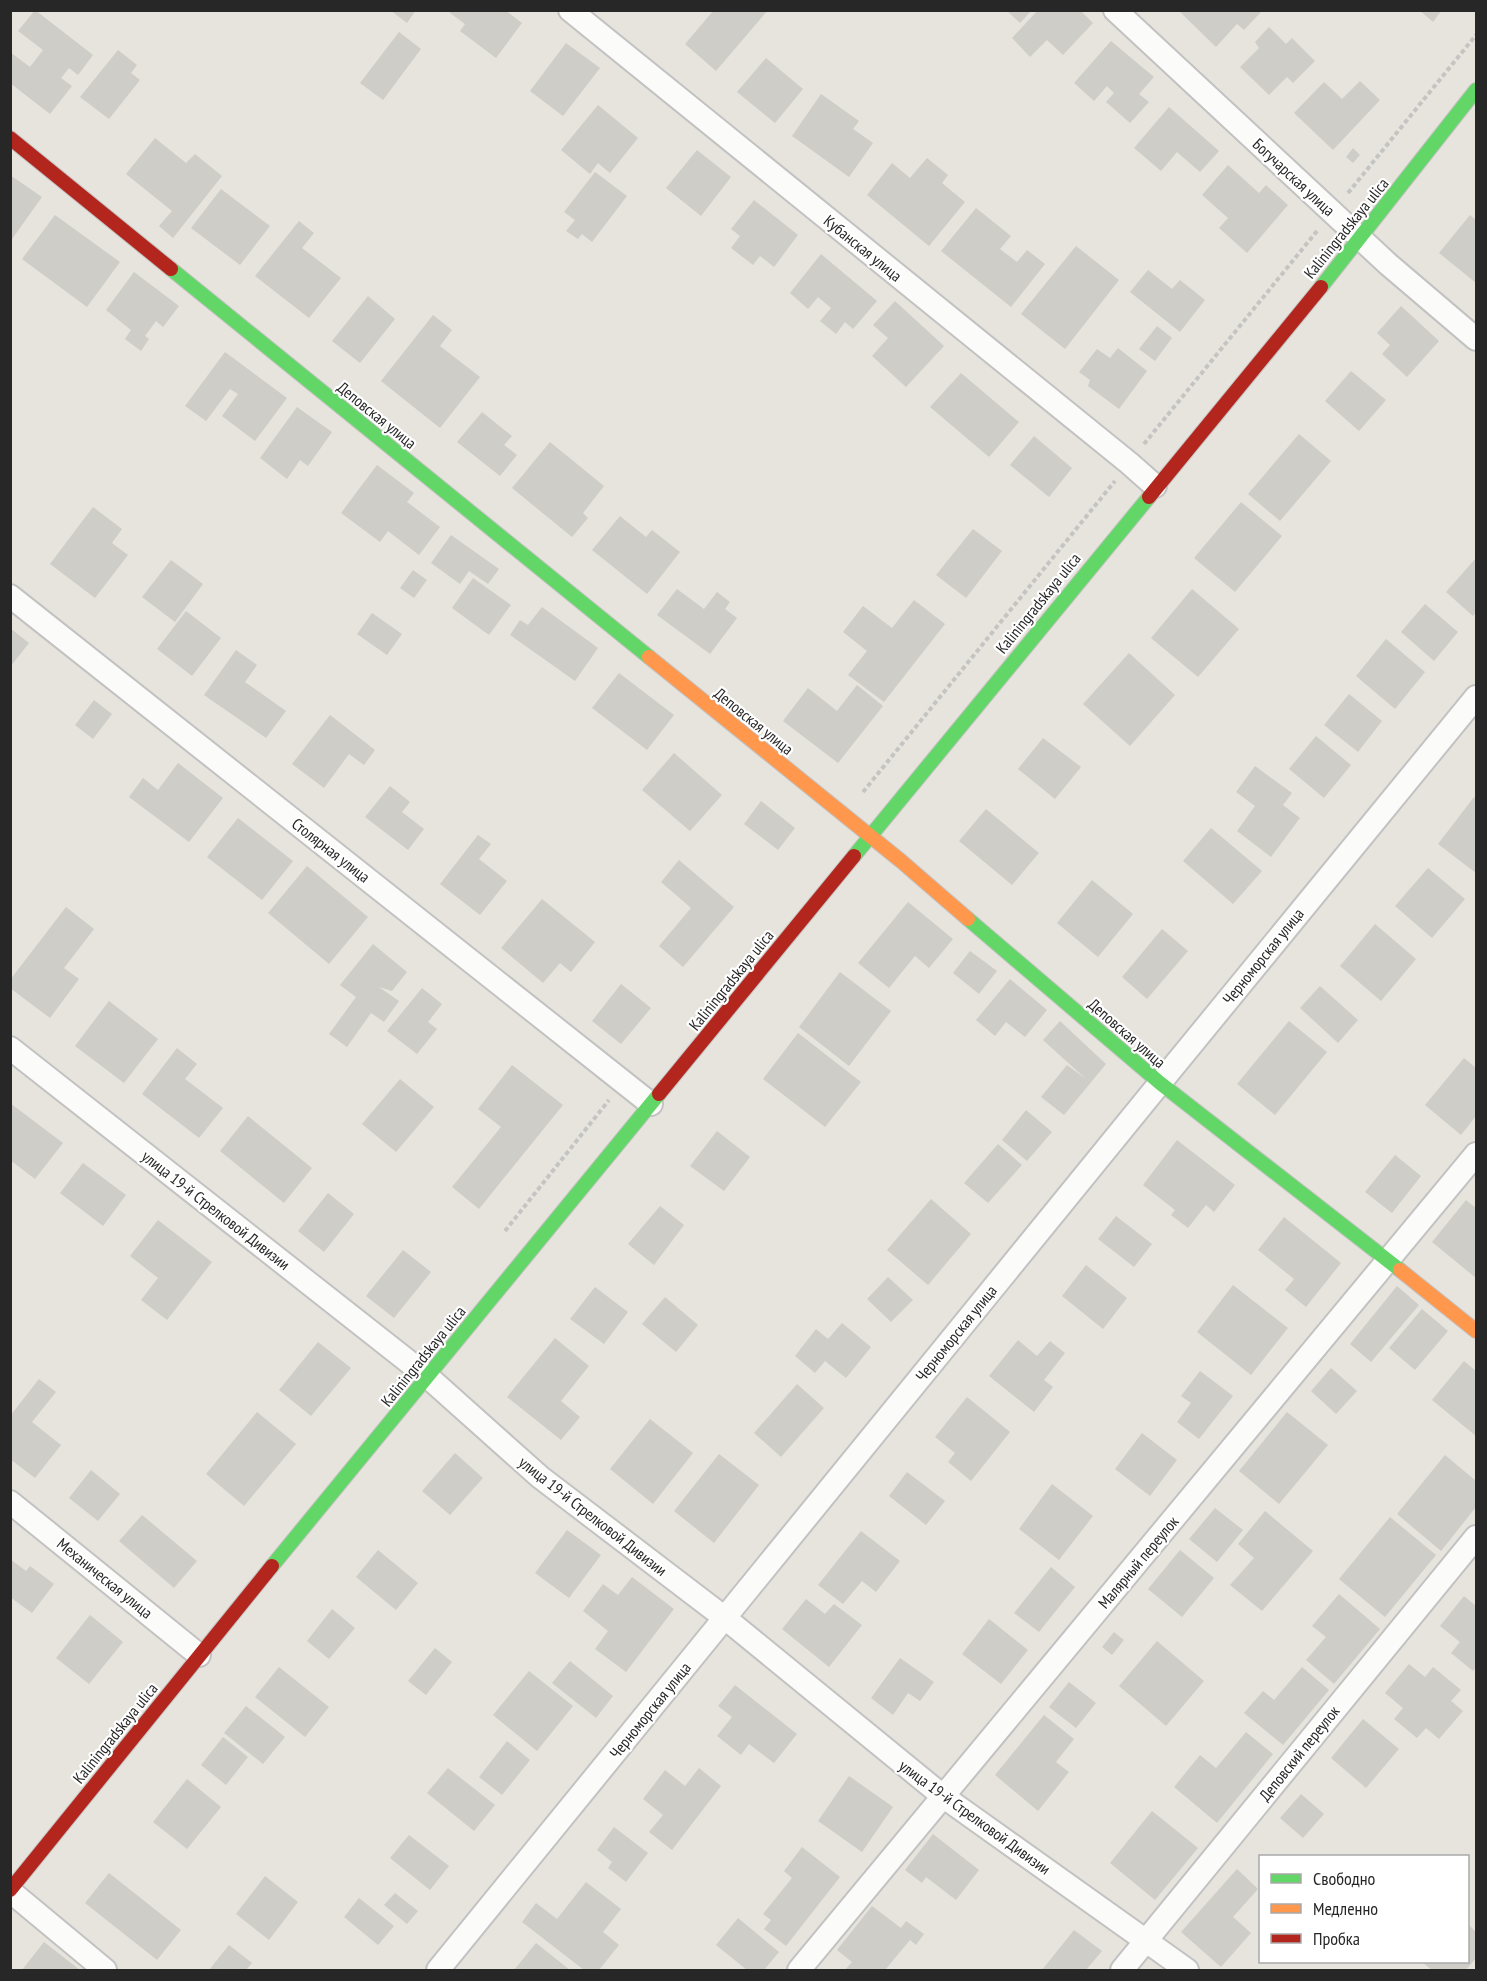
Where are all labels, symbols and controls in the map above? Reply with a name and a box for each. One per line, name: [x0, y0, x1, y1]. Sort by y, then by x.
street label: Богучарская улица: [1249, 134, 1339, 220]
street label: Kaliningradskaya ulica: [1299, 174, 1393, 282]
street label: Кубанская улица: [820, 210, 906, 286]
street label: Деповская улица: [333, 377, 421, 453]
street label: Kaliningradskaya ulica: [991, 549, 1085, 657]
street label: Деповская улица: [710, 683, 798, 759]
street label: Столярная улица: [288, 813, 374, 887]
street label: Черноморская улица: [1218, 904, 1308, 1008]
street label: Kaliningradskaya ulica: [684, 926, 778, 1034]
street label: Деповская улица: [1084, 994, 1170, 1072]
street label: улица 19-й Стрелковой Дивизии: [138, 1146, 294, 1274]
street label: Черноморская улица: [911, 1281, 1001, 1385]
street label: Kaliningradskaya ulica: [376, 1302, 470, 1410]
street label: улица 19-й Стрелковой Дивизии: [515, 1452, 671, 1580]
street label: Малярный переулок: [1094, 1511, 1183, 1612]
street label: Механическая улица: [53, 1533, 157, 1623]
street label: Черноморская улица: [605, 1658, 695, 1762]
street label: Kaliningradskaya ulica: [68, 1679, 162, 1787]
street label: Деповский переулок: [1254, 1701, 1344, 1805]
street label: улица 19-й Стрелковой Дивизии: [895, 1755, 1055, 1879]
legend: [1259, 1855, 1469, 1963]
text: Свободно: [1313, 1867, 1376, 1890]
text: Медленно: [1313, 1897, 1378, 1920]
text: Пробка: [1313, 1927, 1360, 1950]

